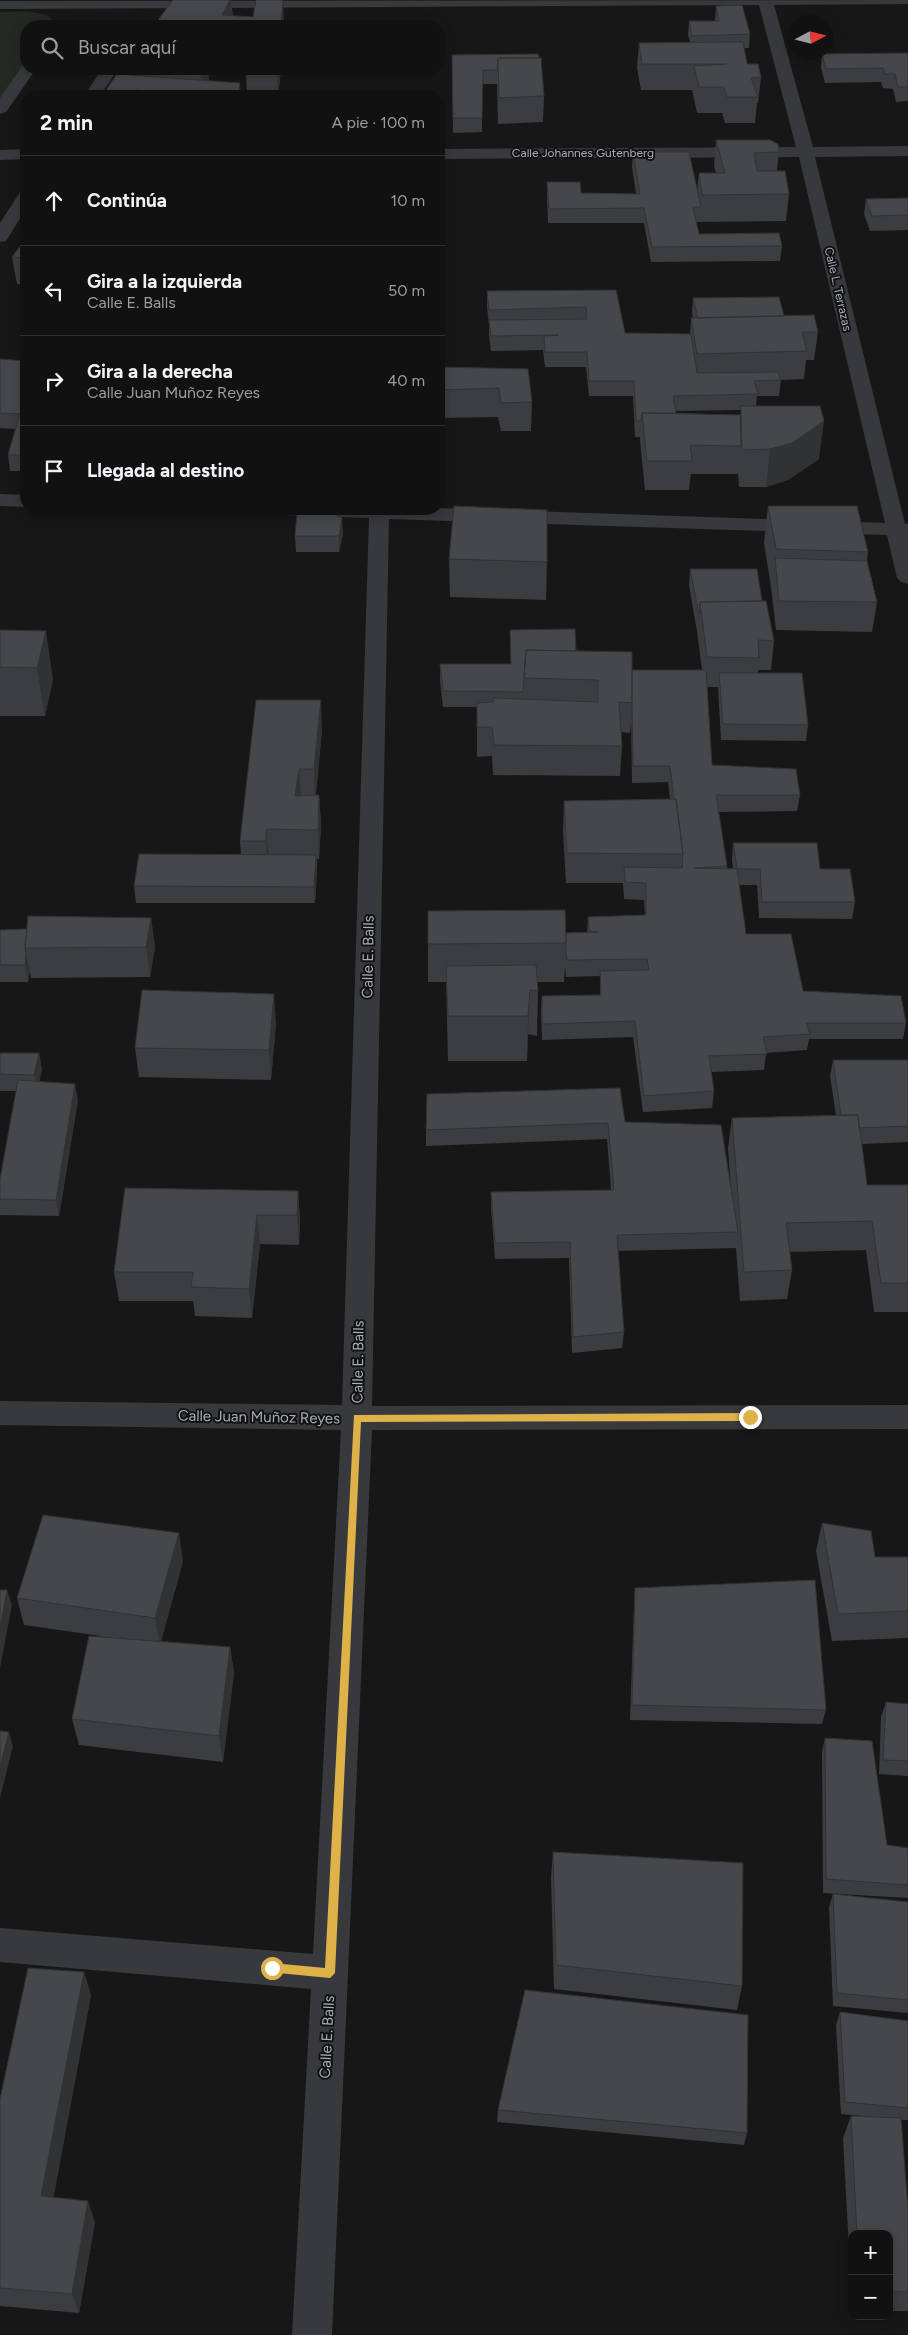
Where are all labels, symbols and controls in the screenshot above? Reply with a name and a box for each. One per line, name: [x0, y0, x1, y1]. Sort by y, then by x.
north arrow: [788, 15, 833, 60]
search box: [20, 20, 445, 75]
icon: search: [38, 34, 66, 62]
text: Buscar aquí: [78, 36, 176, 59]
text: 2 min: [40, 110, 93, 135]
text: A pie · 100 m: [332, 113, 425, 132]
street label: Calle Johannes Gutenberg: [512, 146, 654, 160]
icon: ahead: [40, 187, 68, 215]
text: Continúa: [87, 189, 167, 212]
text: 10 m: [391, 191, 425, 210]
street label: Calle L. Terrazas: [822, 246, 855, 333]
text: Gira a la izquierda: [87, 270, 242, 293]
icon: left: [40, 277, 68, 305]
text: 50 m: [388, 281, 425, 300]
text: Calle E. Balls: [87, 293, 176, 312]
text: Gira a la derecha: [87, 360, 233, 383]
icon: right: [40, 367, 68, 395]
text: 40 m: [387, 371, 425, 390]
text: Calle Juan Muñoz Reyes: [87, 383, 260, 402]
icon: arrive: [40, 457, 68, 485]
text: Llegada al destino: [87, 459, 244, 482]
street label: Calle E. Balls: [358, 915, 378, 999]
street label: Calle E. Balls: [348, 1320, 368, 1404]
route end: [739, 1406, 762, 1429]
street label: Calle Juan Muñoz Reyes: [178, 1407, 340, 1427]
route start: [261, 1957, 284, 1980]
street label: Calle E. Balls: [316, 1995, 338, 2079]
map controls: [848, 2230, 893, 2320]
button: +: [848, 2230, 893, 2275]
button: −: [848, 2275, 893, 2320]

